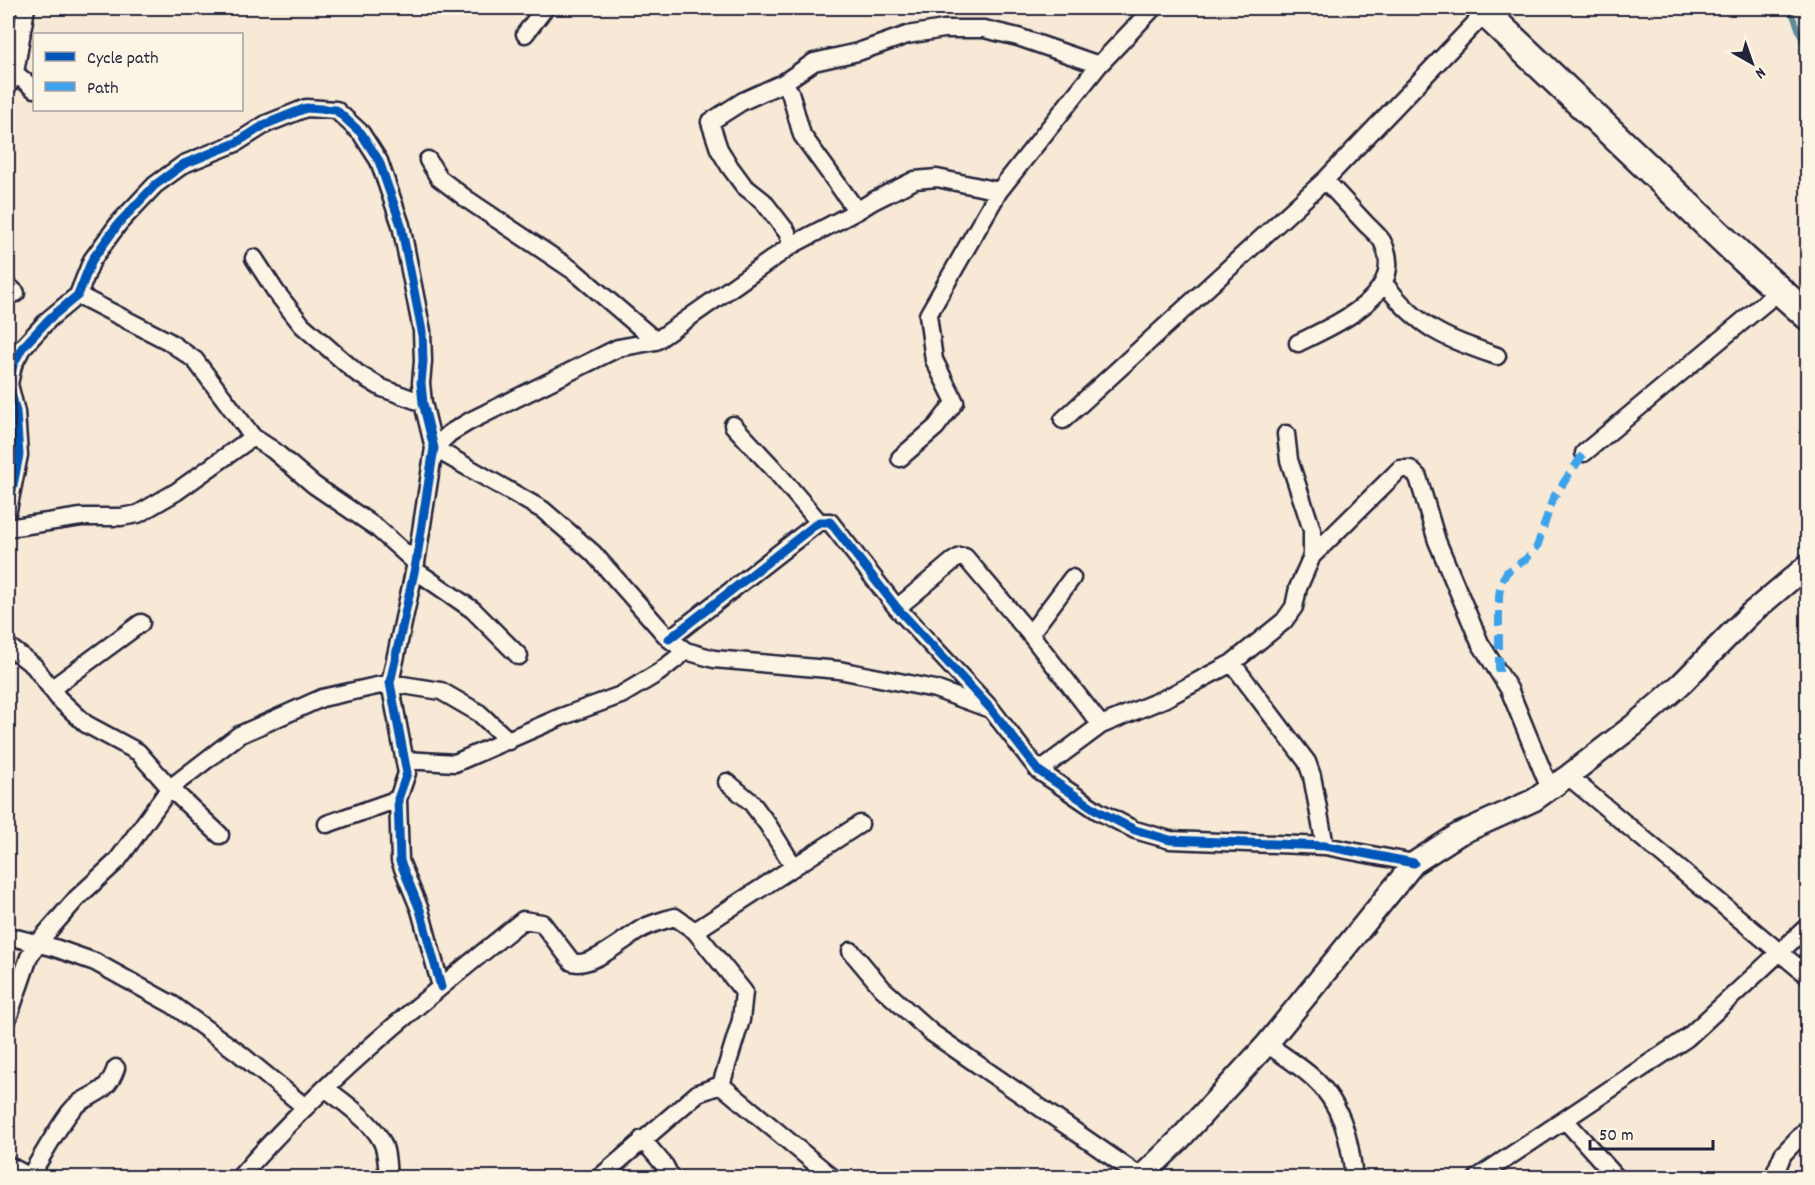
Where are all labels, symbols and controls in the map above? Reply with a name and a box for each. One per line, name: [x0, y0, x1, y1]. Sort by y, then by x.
legend: [33, 33, 243, 111]
north arrow: [1722, 33, 1782, 93]
text: Cycle path: [87, 47, 158, 72]
text: N: [1750, 61, 1770, 84]
text: Path: [87, 77, 119, 102]
scale bar: [1590, 1113, 1713, 1151]
text: 50 m: [1599, 1124, 1634, 1149]

